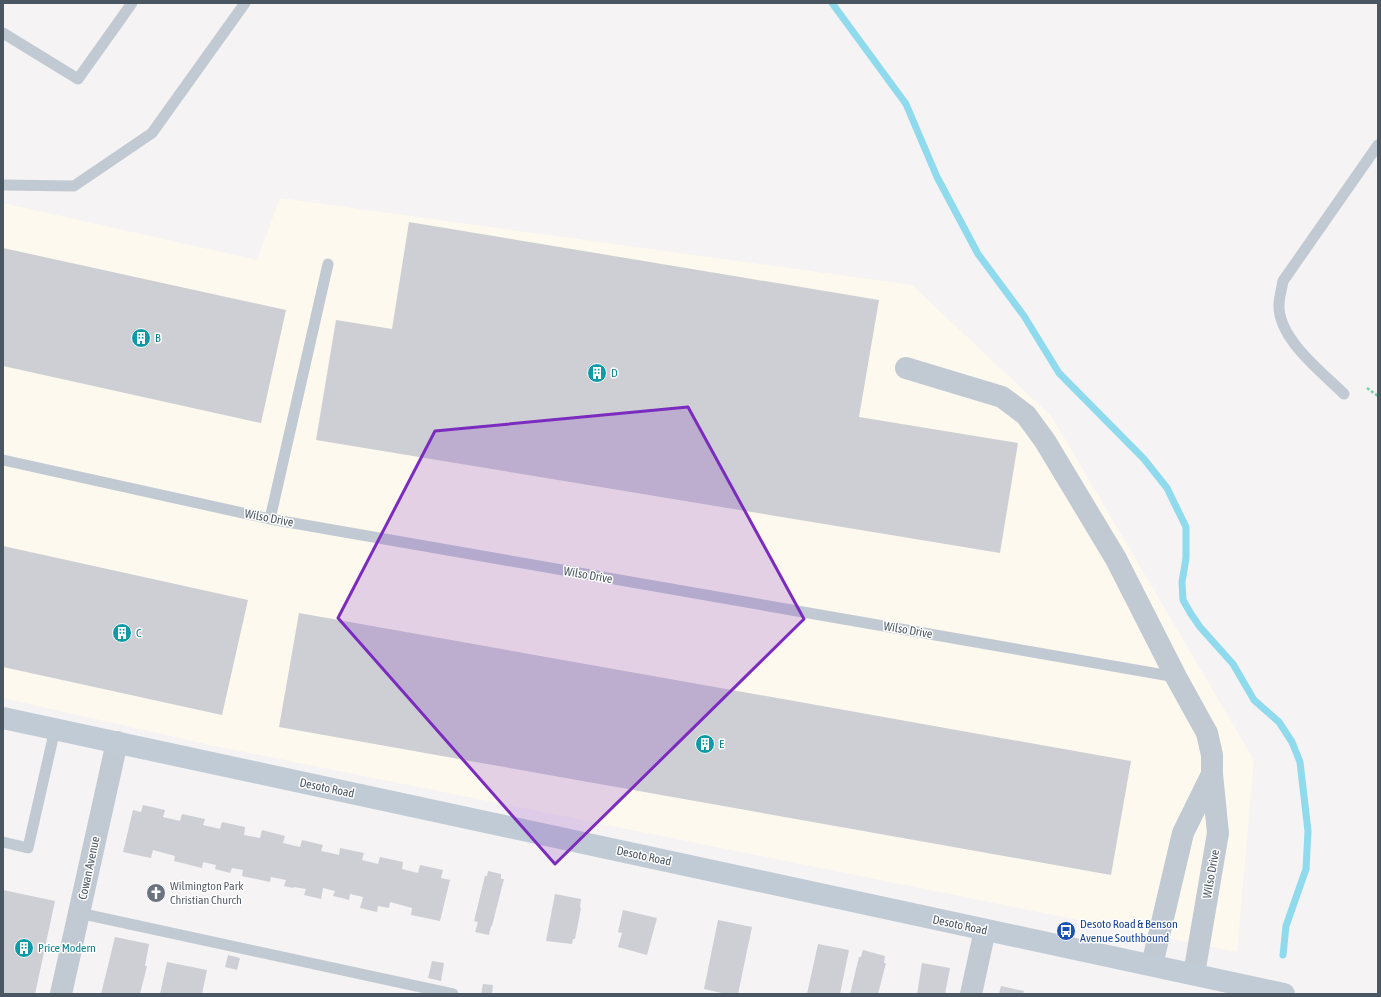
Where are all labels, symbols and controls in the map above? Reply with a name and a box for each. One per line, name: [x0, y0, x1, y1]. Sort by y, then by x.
building icon: B: [130, 327, 152, 349]
place label: B: [155, 331, 161, 345]
building icon: D: [586, 362, 608, 384]
place label: D: [611, 366, 618, 380]
street label: Wilso Drive: [243, 506, 295, 530]
street label: Wilso Drive: [562, 564, 614, 586]
street label: Wilso Drive: [882, 619, 934, 641]
building icon: C: [111, 622, 133, 644]
place label: C: [136, 626, 142, 640]
building icon: E: [694, 733, 716, 755]
place label: E: [719, 737, 724, 751]
street label: Desoto Road: [298, 775, 356, 801]
street label: Cowan Avenue: [75, 835, 103, 901]
street label: Desoto Road: [615, 843, 673, 869]
street label: Wilso Drive: [1200, 848, 1222, 900]
place label: Wilmington Park Christian Church: [170, 879, 244, 907]
church icon: Wilmington Park Christian Church: [145, 882, 167, 904]
street label: Desoto Road: [931, 912, 989, 938]
place label: Desoto Road & Benson Avenue Southbound: [1080, 917, 1178, 945]
bus stop icon: Desoto Road & Benson Avenue Southbound: [1055, 920, 1077, 942]
building icon: Price Modern: [13, 937, 35, 959]
place label: Price Modern: [38, 941, 96, 955]

